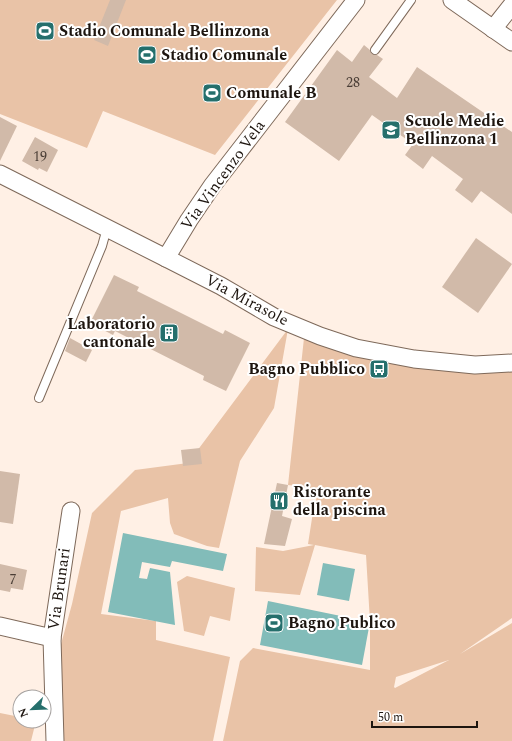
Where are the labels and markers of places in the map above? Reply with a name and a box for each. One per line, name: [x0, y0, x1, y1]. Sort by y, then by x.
place label: Stadio Comunale Bellinzona: [59, 19, 270, 43]
sports icon: Stadio Comunale Bellinzona: [34, 20, 56, 42]
place label: Stadio Comunale: [161, 43, 287, 67]
sports icon: Stadio Comunale: [136, 44, 158, 66]
place label: Comunale B: [226, 81, 317, 105]
sports icon: Comunale B: [201, 82, 223, 104]
place label: Scuole Medie Bellinzona 1: [405, 109, 504, 151]
school or university icon: Scuole Medie Bellinzona 1: [380, 119, 402, 141]
place label: Laboratorio cantonale: [67, 312, 155, 354]
building icon: Laboratorio cantonale: [158, 322, 180, 344]
place label: Bagno Pubblico: [248, 357, 365, 381]
bus stop icon: Bagno Pubblico: [368, 358, 390, 380]
place label: Ristorante della piscina: [293, 480, 387, 522]
restaurant icon: Ristorante della piscina: [268, 490, 290, 512]
place label: Bagno Publico: [288, 611, 396, 635]
sports icon: Bagno Publico: [263, 612, 285, 634]

